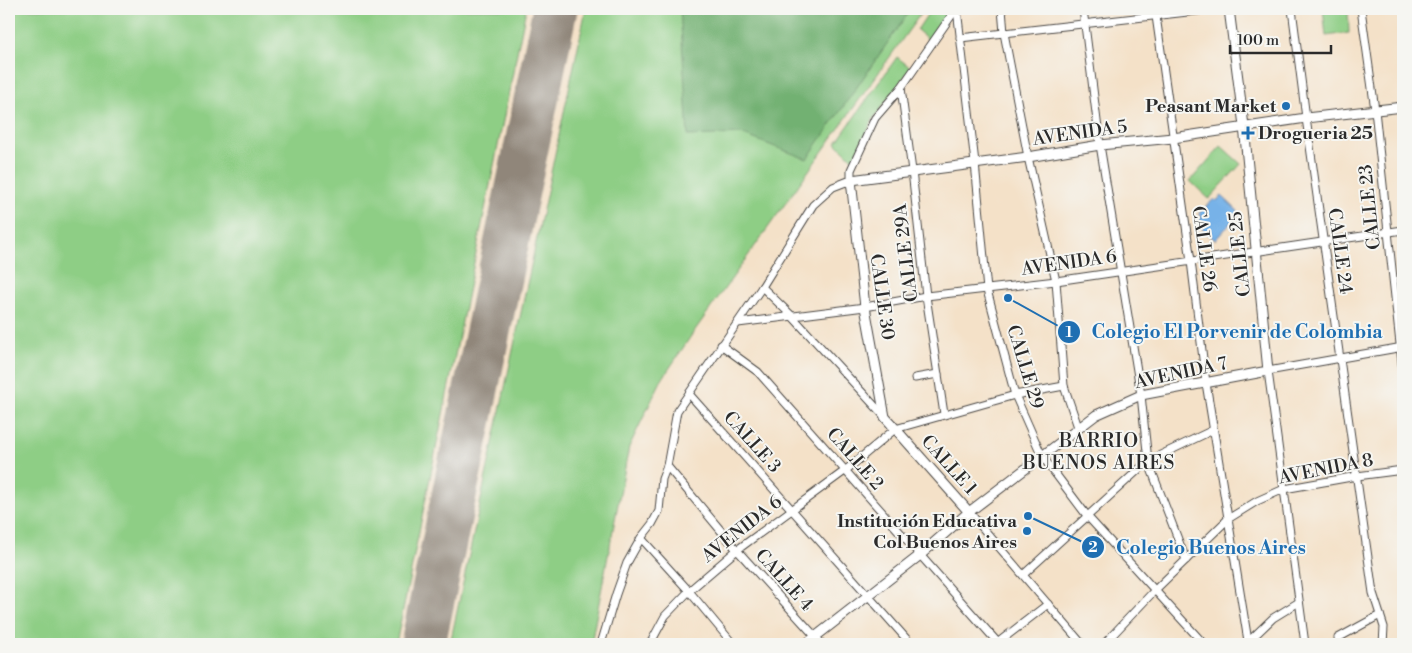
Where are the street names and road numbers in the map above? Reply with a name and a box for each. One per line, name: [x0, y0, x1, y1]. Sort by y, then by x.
street label: AVENIDA 5: [1030, 115, 1129, 151]
street label: CALLE 23: [1354, 163, 1386, 251]
street label: CALLE 29A: [888, 202, 923, 303]
street label: CALLE 26: [1187, 205, 1221, 293]
street label: CALLE 24: [1323, 207, 1357, 296]
street label: CALLE 25: [1224, 210, 1256, 298]
street label: AVENIDA 6: [1019, 245, 1118, 281]
street label: CALLE 30: [865, 252, 899, 342]
street label: CALLE 29: [1001, 322, 1049, 412]
street label: AVENIDA 7: [1132, 352, 1229, 394]
street label: CALLE 3: [718, 406, 786, 478]
street label: CALLE 2: [822, 423, 888, 495]
street label: CALLE 1: [916, 430, 982, 500]
street label: AVENIDA 8: [1276, 449, 1375, 490]
street label: AVENIDA 6: [696, 490, 787, 568]
street label: CALLE 4: [750, 544, 818, 616]

